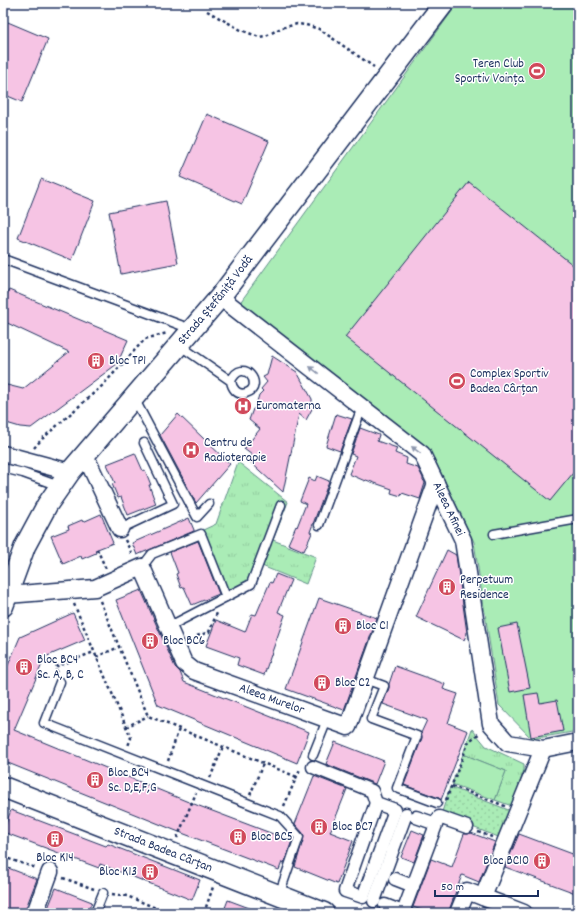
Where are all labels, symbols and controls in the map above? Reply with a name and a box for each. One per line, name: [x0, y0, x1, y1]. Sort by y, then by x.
place label: Teren Club Sportiv Voința: [455, 55, 525, 89]
sports icon: Teren Club Sportiv Voința: [527, 61, 547, 81]
street label: Strada Ștefăniță Vodă: [173, 251, 258, 349]
building icon: Bloc TP1: [86, 351, 106, 371]
place label: Bloc TP1: [109, 352, 146, 371]
place label: Complex Sportiv Badea Cârțan: [470, 365, 549, 399]
one-way arrow: [308, 366, 319, 375]
sports icon: Complex Sportiv Badea Cârțan: [447, 371, 467, 391]
hospital icon: Euromaterna: [233, 396, 253, 416]
place label: Euromaterna: [256, 397, 321, 416]
place label: Centru de Radioterapie: [204, 434, 266, 468]
hospital icon: Centru de Radioterapie: [181, 440, 201, 460]
one-way arrow: [411, 446, 422, 454]
street label: Aleea Afinei: [427, 479, 470, 540]
place label: Perpetuum Residence: [460, 571, 513, 605]
building icon: Perpetuum Residence: [437, 577, 457, 597]
building icon: Bloc C1: [333, 616, 353, 636]
place label: Bloc C1: [356, 617, 389, 636]
building icon: Bloc BC6: [140, 631, 160, 651]
place label: Bloc BC6: [163, 632, 205, 651]
place label: Bloc BC4 Sc. A, B, C: [37, 651, 84, 685]
building icon: Bloc BC4 Sc. A, B, C: [14, 657, 34, 677]
building icon: Bloc C2: [312, 673, 332, 693]
place label: Bloc C2: [335, 674, 370, 693]
street label: Aleea Murelor: [236, 679, 307, 720]
place label: Bloc BC4 Sc. D,E,F,G: [108, 764, 156, 798]
building icon: Bloc BC4 Sc. D,E,F,G: [85, 770, 105, 790]
building icon: Bloc BC7: [309, 817, 329, 837]
place label: Bloc BC7: [332, 818, 373, 837]
street label: Strada Badea Cârțan: [111, 822, 215, 878]
building icon: Bloc BC5: [228, 827, 248, 847]
place label: Bloc BC5: [251, 828, 293, 847]
building icon: Bloc K14: [45, 829, 65, 849]
place label: Bloc K14: [36, 849, 74, 868]
building icon: Bloc BC10: [532, 851, 552, 871]
place label: Bloc BC10: [483, 852, 529, 871]
building icon: Bloc K13: [140, 862, 160, 882]
place label: Bloc K13: [99, 863, 137, 882]
scale bar: [435, 872, 538, 898]
text: 50 m: [441, 879, 464, 896]

